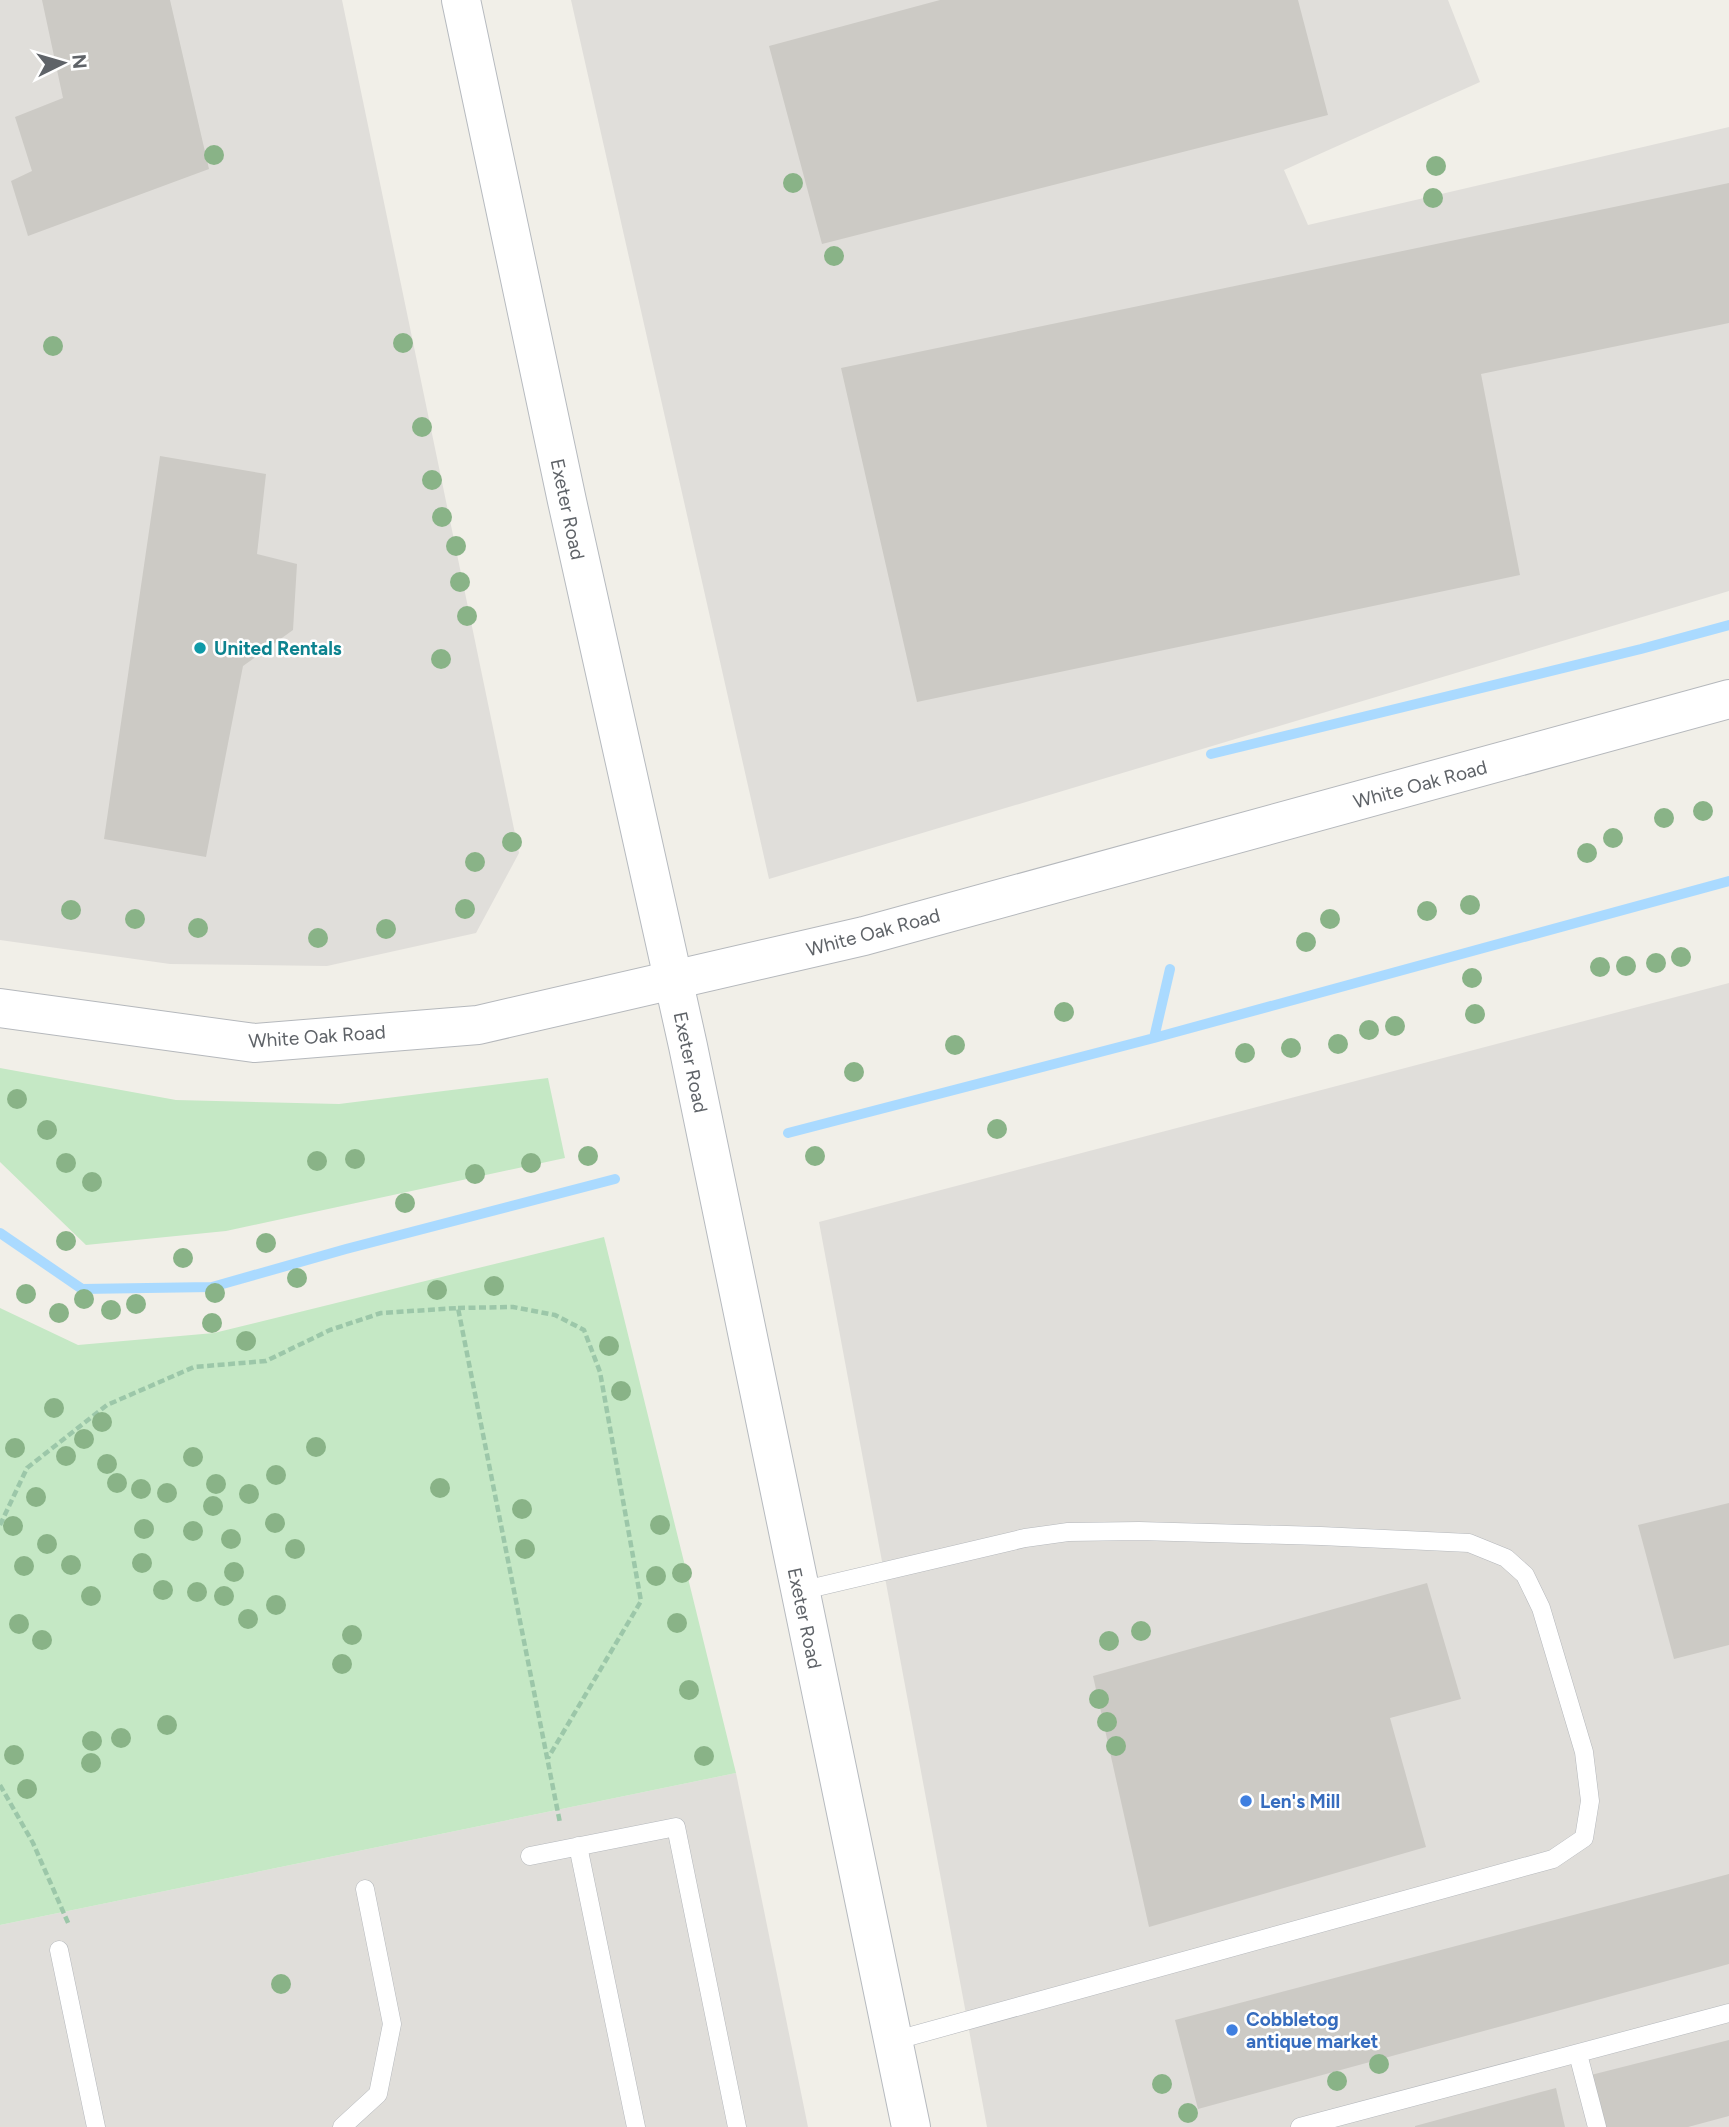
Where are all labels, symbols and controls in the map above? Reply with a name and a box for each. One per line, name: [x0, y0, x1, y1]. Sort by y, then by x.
north arrow: [28, 28, 98, 98]
text: N: [67, 53, 92, 70]
street label: Exeter Road: [546, 456, 589, 562]
place label: United Rentals: [214, 637, 342, 660]
marker: United Rentals: [192, 640, 208, 656]
street label: White Oak Road: [1351, 756, 1490, 813]
street label: White Oak Road: [804, 904, 943, 961]
street label: Exeter Road: [669, 1009, 712, 1115]
street label: White Oak Road: [248, 1020, 386, 1053]
street label: Exeter Road: [783, 1565, 826, 1671]
place label: Len's Mill: [1260, 1790, 1340, 1813]
marker: Len's Mill: [1238, 1793, 1254, 1809]
place label: Cobbletog antique market: [1246, 2008, 1379, 2053]
marker: Cobbletog antique market: [1224, 2022, 1240, 2038]

